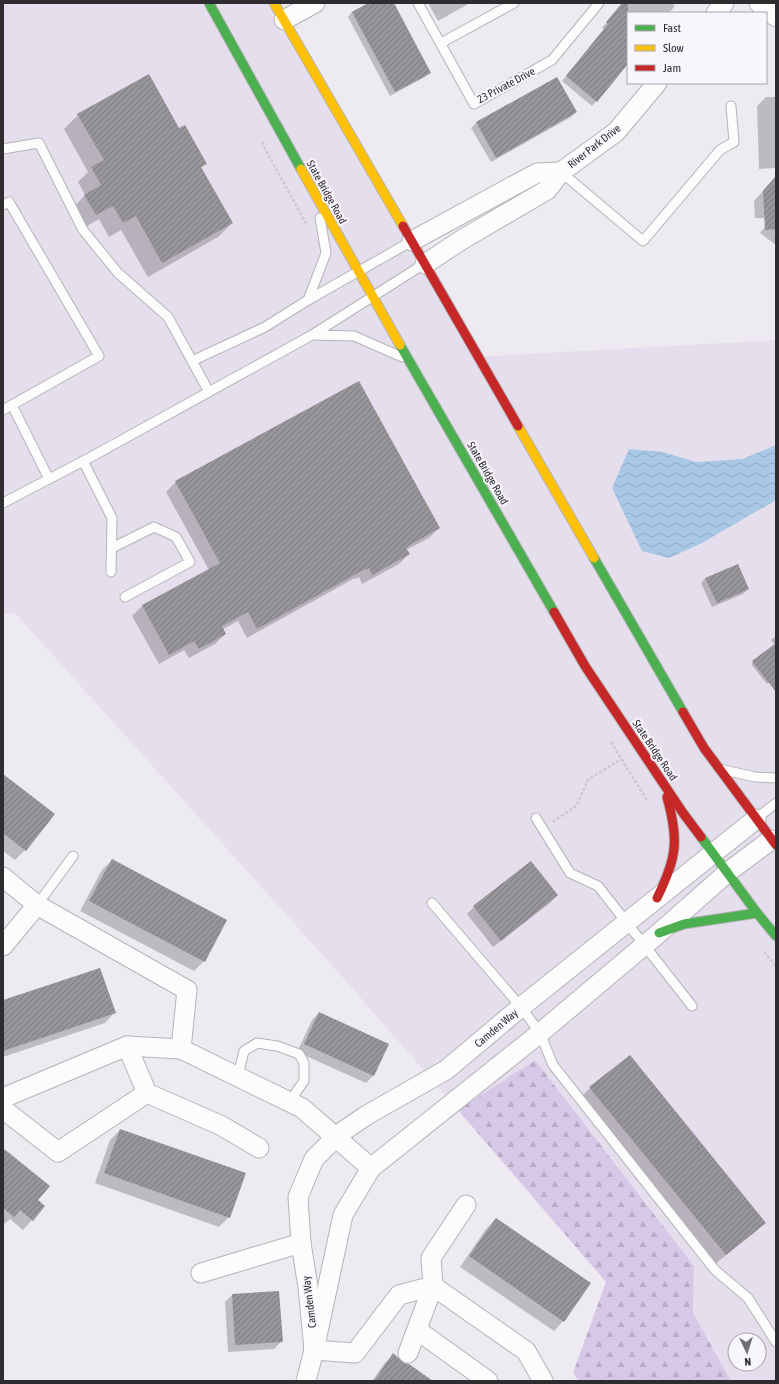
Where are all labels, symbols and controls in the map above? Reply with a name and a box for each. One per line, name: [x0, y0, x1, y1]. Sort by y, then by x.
legend: [627, 12, 767, 84]
text: Fast: [663, 21, 681, 35]
text: Slow: [663, 41, 684, 55]
text: Jam: [663, 61, 681, 75]
street label: 23 Private Drive: [475, 65, 537, 105]
street label: River Park Drive: [565, 122, 623, 170]
street label: State Bridge Road: [305, 158, 349, 226]
street label: State Bridge Road: [465, 439, 511, 507]
street label: State Bridge Road: [630, 717, 680, 783]
street label: Camden Way: [472, 1006, 520, 1049]
street label: Camden Way: [300, 1275, 318, 1329]
north arrow: [727, 1332, 767, 1372]
text: N: [744, 1356, 751, 1368]

